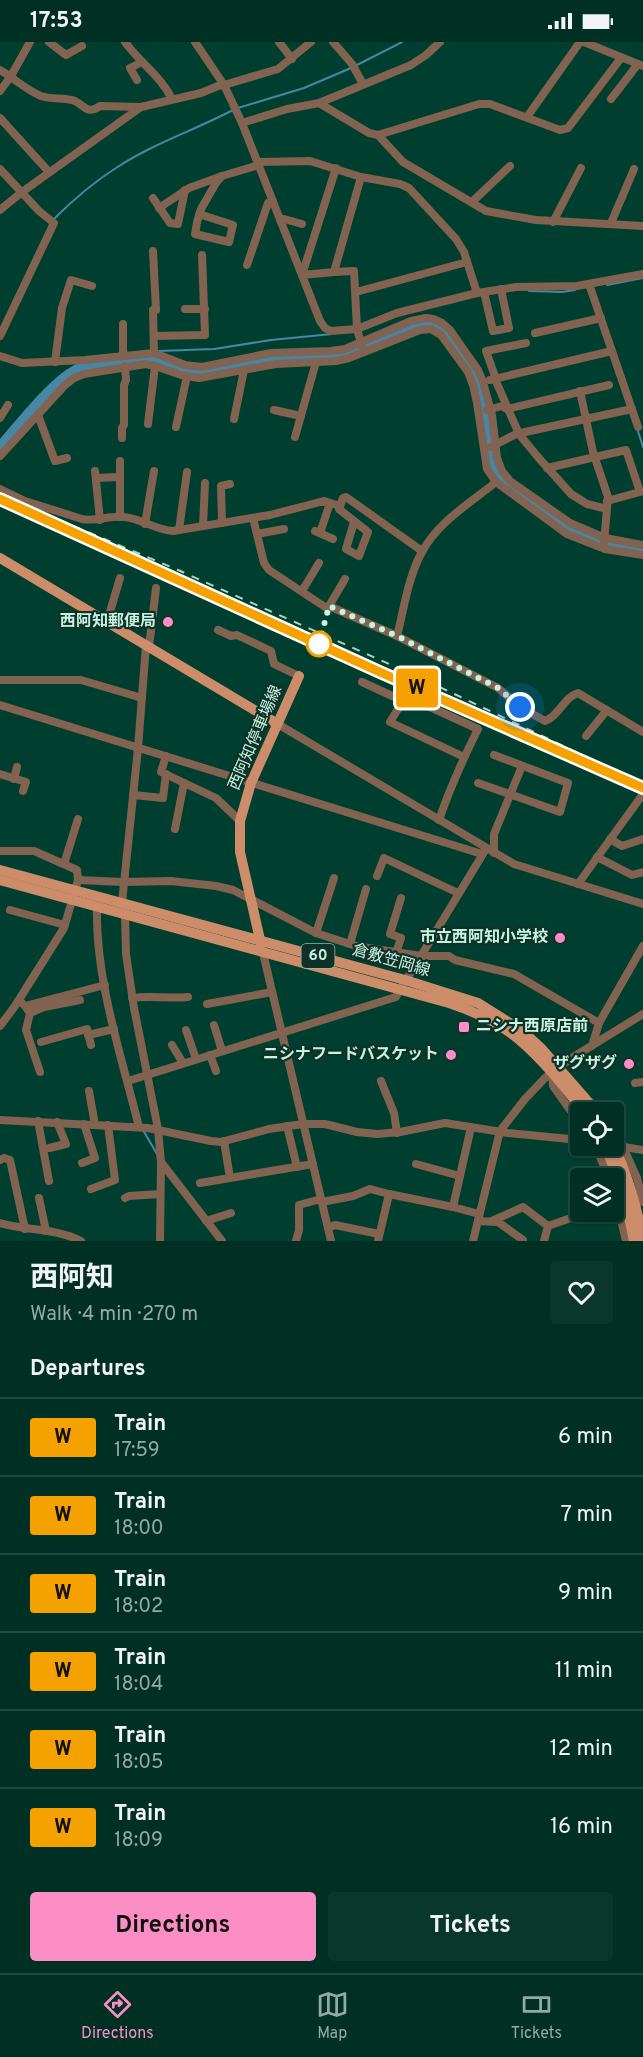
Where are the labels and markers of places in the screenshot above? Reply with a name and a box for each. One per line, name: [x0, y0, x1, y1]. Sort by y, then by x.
place label: 西阿知郵便局: [60, 612, 156, 632]
marker: 西阿知郵便局: [161, 615, 175, 629]
unlabelled marker: [306, 631, 332, 657]
place label: 市立西阿知小学校: [420, 928, 548, 948]
marker: 市立西阿知小学校: [553, 931, 567, 945]
place label: ニシナ西原店前: [476, 1017, 588, 1037]
marker: ニシナ西原店前: [457, 1020, 471, 1034]
place label: ニシナフードバスケット: [263, 1045, 439, 1065]
marker: ニシナフードバスケット: [444, 1048, 458, 1062]
place label: ザグザグ: [553, 1053, 617, 1074]
marker: ザグザグ: [622, 1057, 636, 1071]

